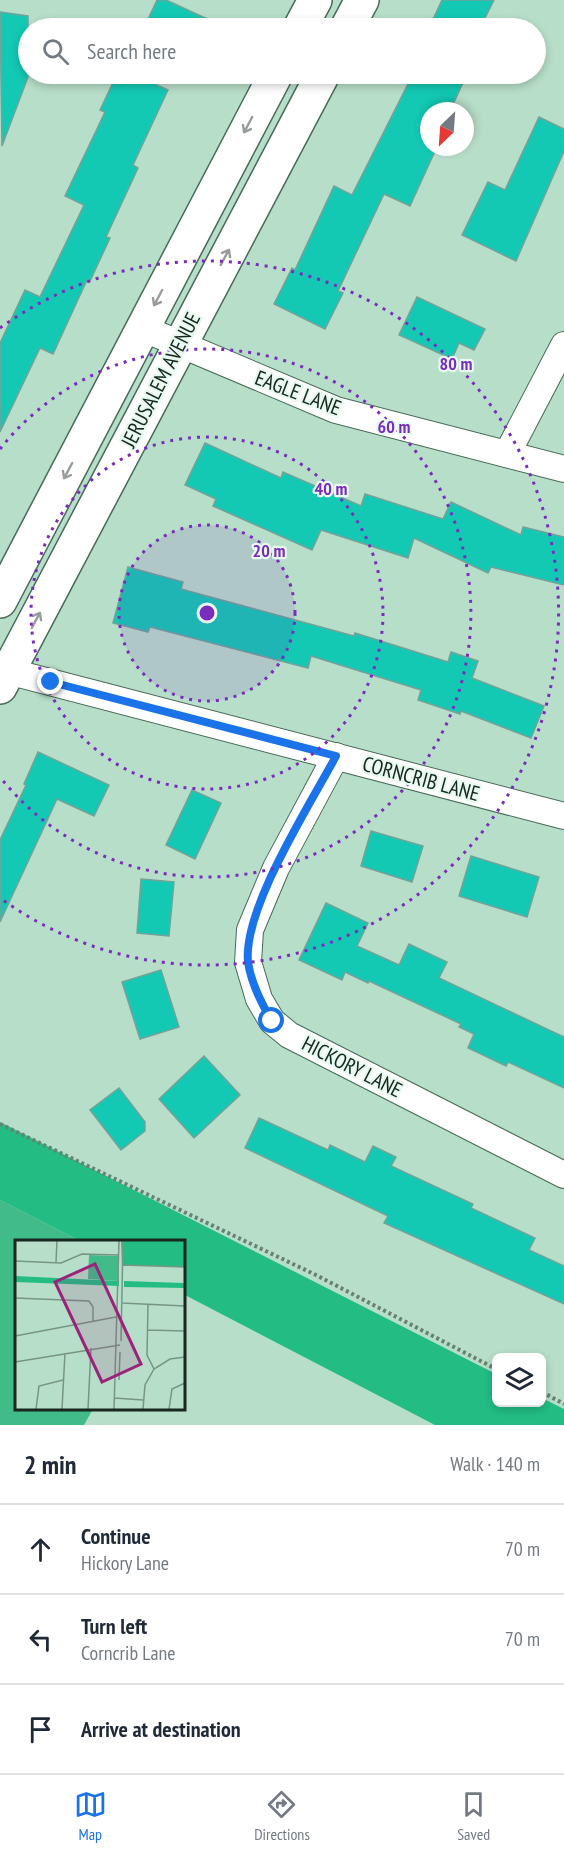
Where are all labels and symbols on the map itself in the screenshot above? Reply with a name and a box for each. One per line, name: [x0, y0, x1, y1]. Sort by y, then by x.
north arrow: [420, 102, 474, 156]
one-way arrow: [242, 116, 254, 133]
one-way arrow: [220, 249, 231, 267]
one-way arrow: [152, 289, 164, 306]
street label: JERUSALEM AVENUE: [114, 308, 206, 453]
text: 80 m: [440, 352, 472, 375]
street label: EAGLE LANE: [251, 364, 345, 421]
text: 60 m: [378, 415, 410, 438]
one-way arrow: [62, 461, 73, 479]
text: 40 m: [315, 477, 347, 500]
text: 20 m: [253, 539, 285, 562]
centre of rings: [197, 603, 217, 623]
one-way arrow: [30, 612, 42, 629]
route end: [37, 668, 63, 694]
street label: CORNCRIB LANE: [360, 750, 483, 807]
route start: [258, 1007, 284, 1033]
street label: HICKORY LANE: [298, 1030, 407, 1103]
inset map: [15, 1240, 184, 1410]

